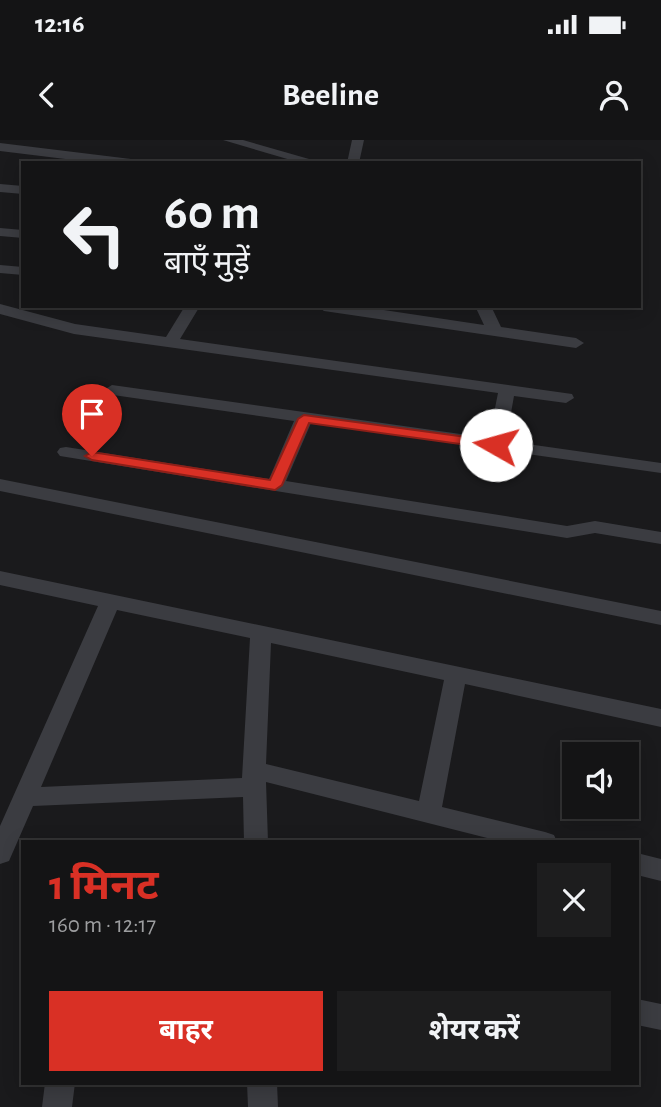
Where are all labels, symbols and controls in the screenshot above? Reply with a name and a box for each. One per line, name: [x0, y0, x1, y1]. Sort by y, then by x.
text: 12:16: [35, 11, 84, 37]
icon: back: [28, 76, 66, 114]
icon: person: [595, 76, 633, 114]
text: Beeline: [282, 79, 379, 111]
icon: left: [49, 189, 140, 280]
text: 60 m: [164, 189, 260, 238]
text: बाएँ मुड़ें: [164, 247, 250, 279]
pin: [62, 384, 122, 456]
icon: arrive: [73, 395, 111, 433]
position arrow: [459, 408, 533, 482]
map controls: [562, 742, 639, 819]
button: sound: [562, 742, 639, 819]
button: close: [537, 863, 611, 937]
text: 1 मिनट: [49, 865, 159, 907]
text: 160 m · 12:17: [49, 914, 156, 937]
button: बाहर: [49, 991, 323, 1071]
button: शेयर करें: [337, 991, 611, 1071]

